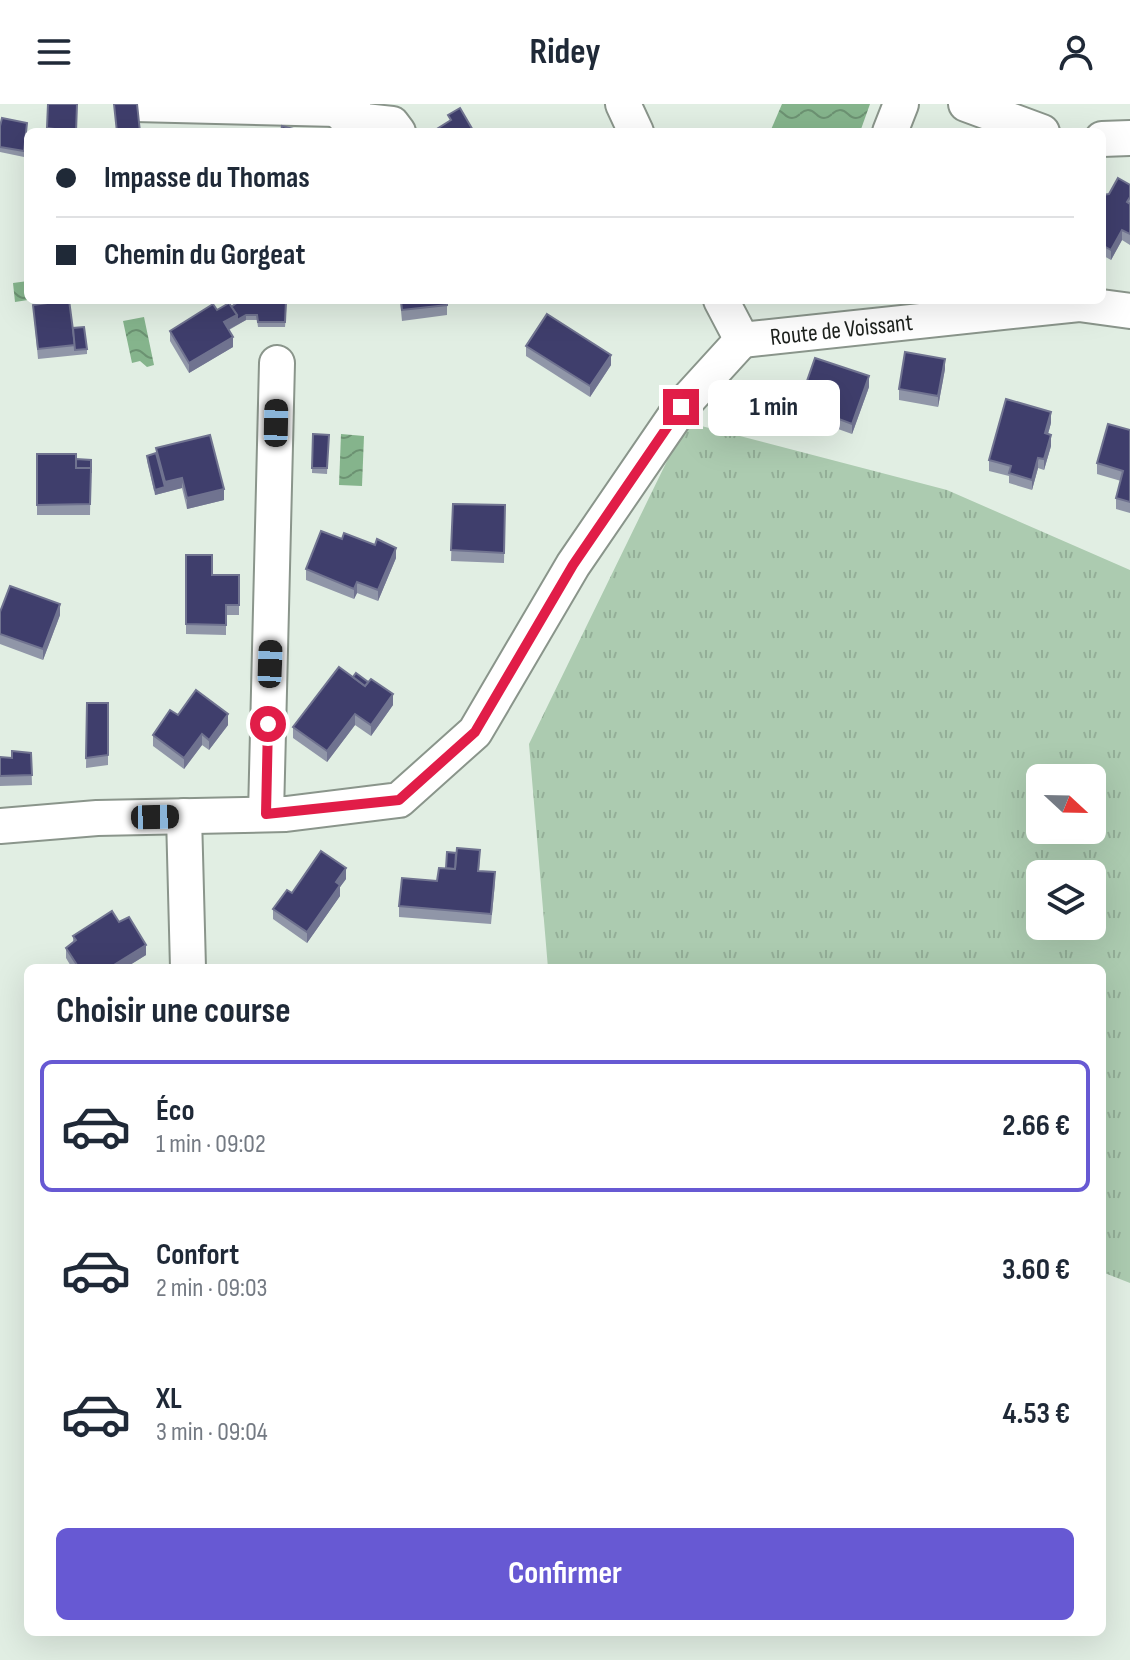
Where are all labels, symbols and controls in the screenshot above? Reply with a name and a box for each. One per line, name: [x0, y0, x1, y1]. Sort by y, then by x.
icon: menu: [32, 30, 76, 74]
icon: person: [1054, 30, 1098, 74]
text: Ridey: [530, 31, 600, 74]
text: Impasse du Thomas: [104, 160, 310, 196]
text: Chemin du Gorgeat: [104, 237, 305, 273]
street label: Route de Voissant: [769, 307, 914, 351]
callout: 1 min: [709, 379, 841, 435]
route end: [663, 389, 699, 425]
text: 1 min: [750, 392, 798, 423]
car: [264, 399, 288, 447]
car: [257, 640, 283, 688]
route start: [250, 706, 286, 742]
north arrow: [1026, 764, 1106, 844]
map controls: [1026, 764, 1106, 940]
car: [131, 805, 179, 829]
button: layers: [1026, 860, 1106, 940]
text: Choisir une course: [56, 990, 291, 1033]
icon: car: [60, 1090, 132, 1162]
text: Éco: [156, 1093, 195, 1129]
text: 2.66 €: [1002, 1108, 1070, 1144]
text: 1 min · 09:02: [156, 1129, 266, 1160]
icon: car: [60, 1234, 132, 1306]
text: Confort: [156, 1237, 239, 1273]
text: 3.60 €: [1002, 1252, 1070, 1288]
text: 2 min · 09:03: [156, 1273, 267, 1304]
icon: car: [60, 1378, 132, 1450]
text: XL: [156, 1381, 182, 1417]
text: 4.53 €: [1003, 1396, 1070, 1432]
text: 3 min · 09:04: [156, 1417, 268, 1448]
button: Confirmer: [56, 1528, 1074, 1620]

